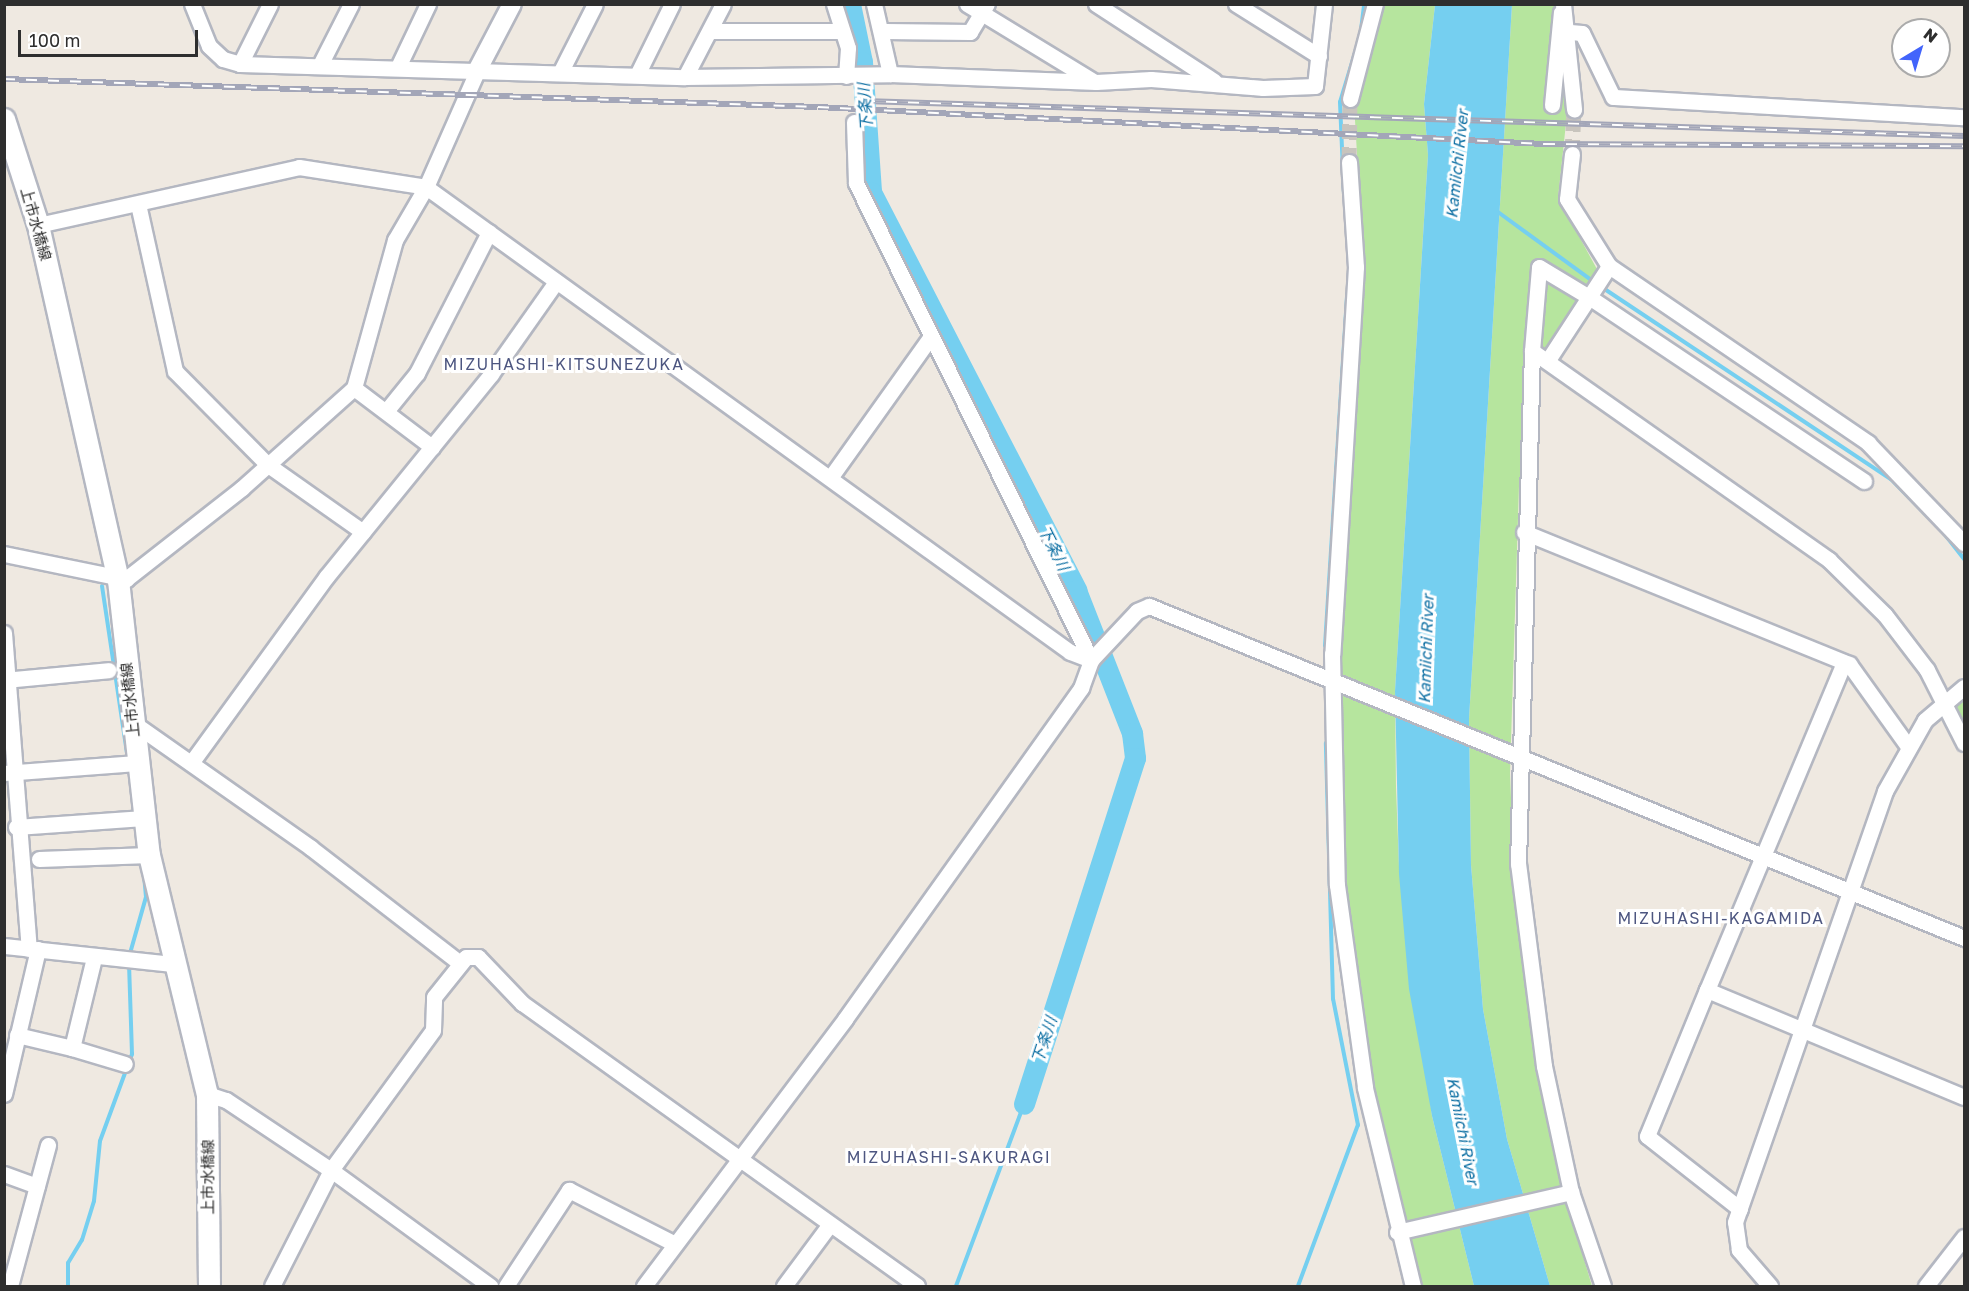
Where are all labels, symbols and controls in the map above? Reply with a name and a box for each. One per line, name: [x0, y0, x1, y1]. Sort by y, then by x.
scale bar: [21, 18, 201, 56]
north arrow: [1891, 18, 1951, 78]
text: N: [1920, 24, 1942, 47]
text: 100 m: [29, 29, 80, 51]
water label: 下条川: [854, 82, 876, 132]
water label: Kamiichi River: [1442, 109, 1472, 219]
street label: 上市水橋線: [17, 185, 55, 263]
district label: MIZUHASHI-KITSUNEZUKA: [444, 354, 684, 374]
water label: 下条川: [1035, 522, 1073, 574]
water label: Kamiichi River: [1415, 594, 1437, 704]
street label: 上市水橋線: [117, 662, 143, 738]
district label: MIZUHASHI-KAGAMIDA: [1617, 908, 1825, 928]
water label: 下条川: [1027, 1014, 1061, 1066]
water label: Kamiichi River: [1443, 1076, 1483, 1186]
street label: 上市水橋線: [199, 1140, 217, 1214]
district label: MIZUHASHI-SAKURAGI: [847, 1147, 1051, 1167]

